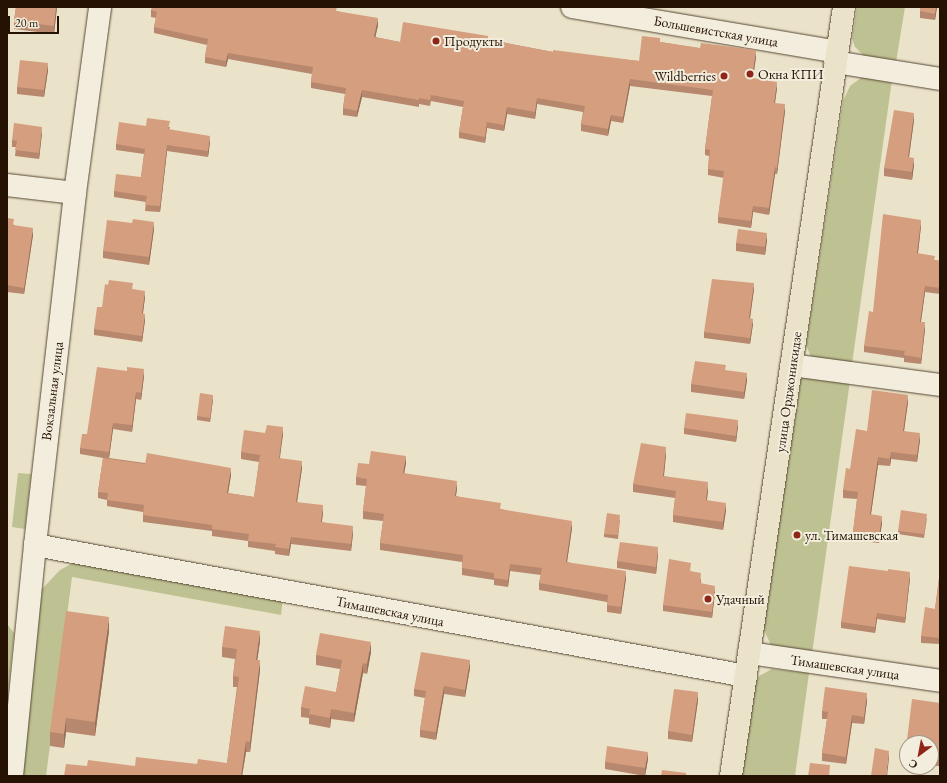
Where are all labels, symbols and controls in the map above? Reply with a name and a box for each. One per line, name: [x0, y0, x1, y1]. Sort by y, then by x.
scale bar: [10, 8, 61, 34]
street label: Большевистская улица: [652, 12, 780, 50]
text: 20 m: [15, 15, 38, 31]
place label: Продукты: [444, 33, 503, 49]
marker: Продукты: [431, 36, 441, 46]
place label: Окна КПИ: [758, 66, 823, 82]
place label: Wildberries: [654, 68, 716, 84]
marker: Окна КПИ: [745, 69, 755, 79]
marker: Wildberries: [719, 71, 729, 81]
street label: улица Орджоникидзе: [771, 330, 805, 454]
street label: Вокзальная улица: [38, 341, 66, 441]
place label: ул. Тимашевская: [805, 527, 898, 543]
marker: ул. Тимашевская: [792, 530, 802, 540]
place label: Удачный: [716, 591, 765, 607]
street label: Тимашевская улица: [334, 592, 446, 630]
marker: Удачный: [703, 594, 713, 604]
street label: Тимашевская улица: [789, 651, 901, 683]
north arrow: [899, 735, 939, 775]
text: С: [906, 756, 920, 772]

